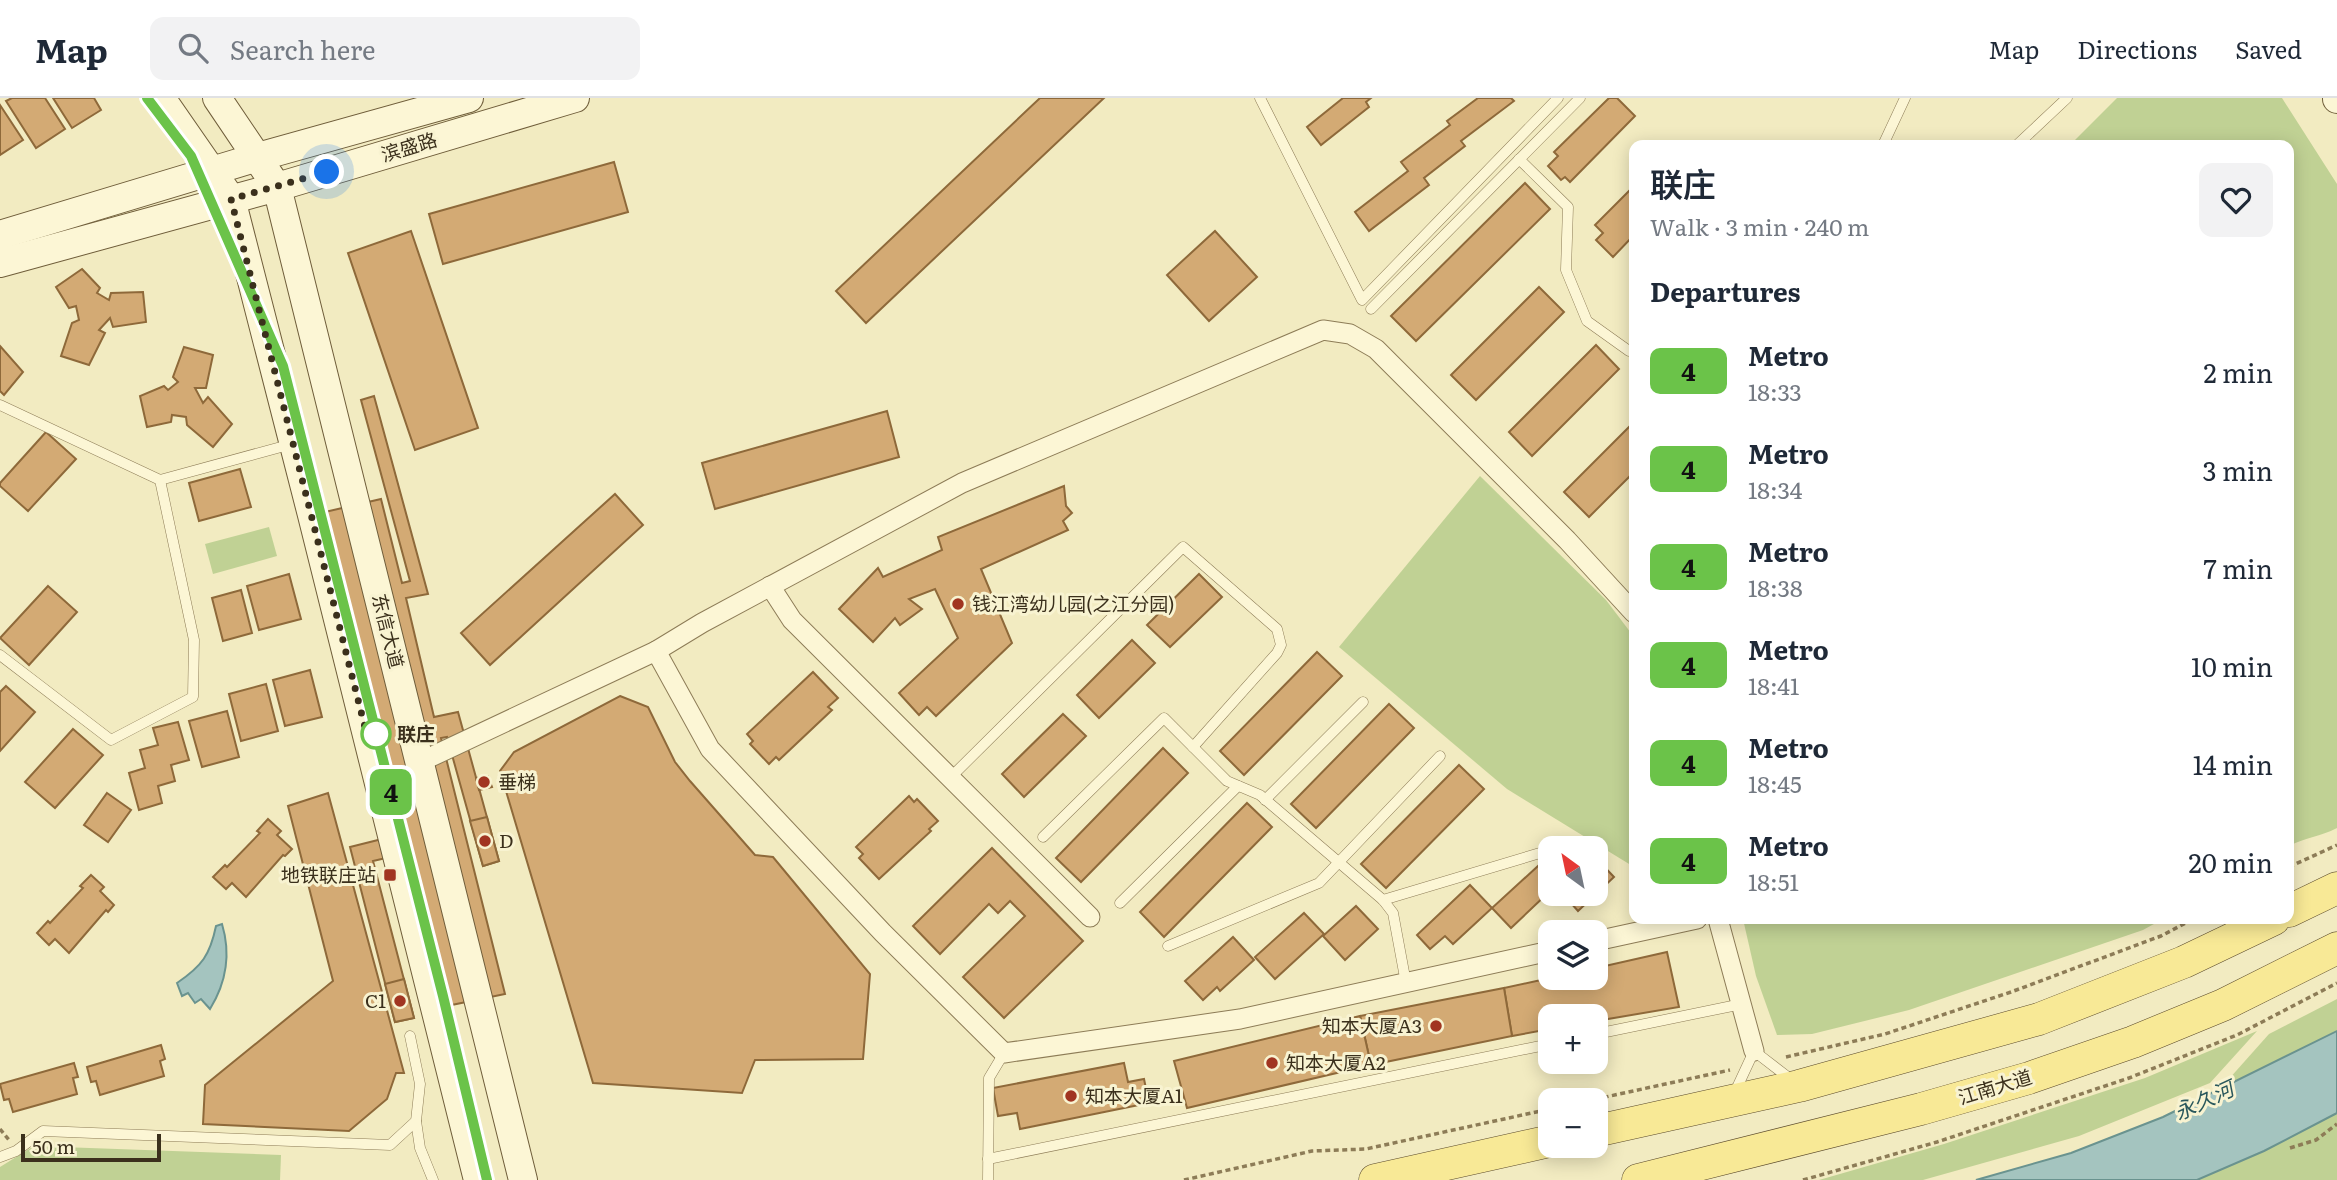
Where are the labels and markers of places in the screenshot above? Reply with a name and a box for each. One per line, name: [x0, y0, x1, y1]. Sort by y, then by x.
place label: 钱江湾幼儿园(之江分园): [972, 589, 1175, 617]
marker: 钱江湾幼儿园(之江分园): [950, 596, 966, 612]
marker: 联庄: [361, 719, 391, 749]
place label: 联庄: [397, 719, 435, 747]
place label: 垂梯: [498, 767, 536, 795]
marker: 垂梯: [476, 774, 492, 790]
place label: D: [499, 826, 514, 854]
marker: D: [477, 833, 493, 849]
place label: 地铁联庄站: [281, 860, 376, 888]
marker: 地铁联庄站: [382, 867, 398, 883]
place label: C1: [365, 986, 386, 1014]
marker: C1: [392, 993, 408, 1009]
place label: 知本大厦A3: [1322, 1011, 1422, 1039]
marker: 知本大厦A3: [1428, 1018, 1444, 1034]
place label: 知本大厦A2: [1286, 1048, 1386, 1076]
marker: 知本大厦A2: [1264, 1055, 1280, 1071]
place label: 知本大厦A1: [1085, 1081, 1183, 1109]
marker: 知本大厦A1: [1063, 1088, 1079, 1104]

